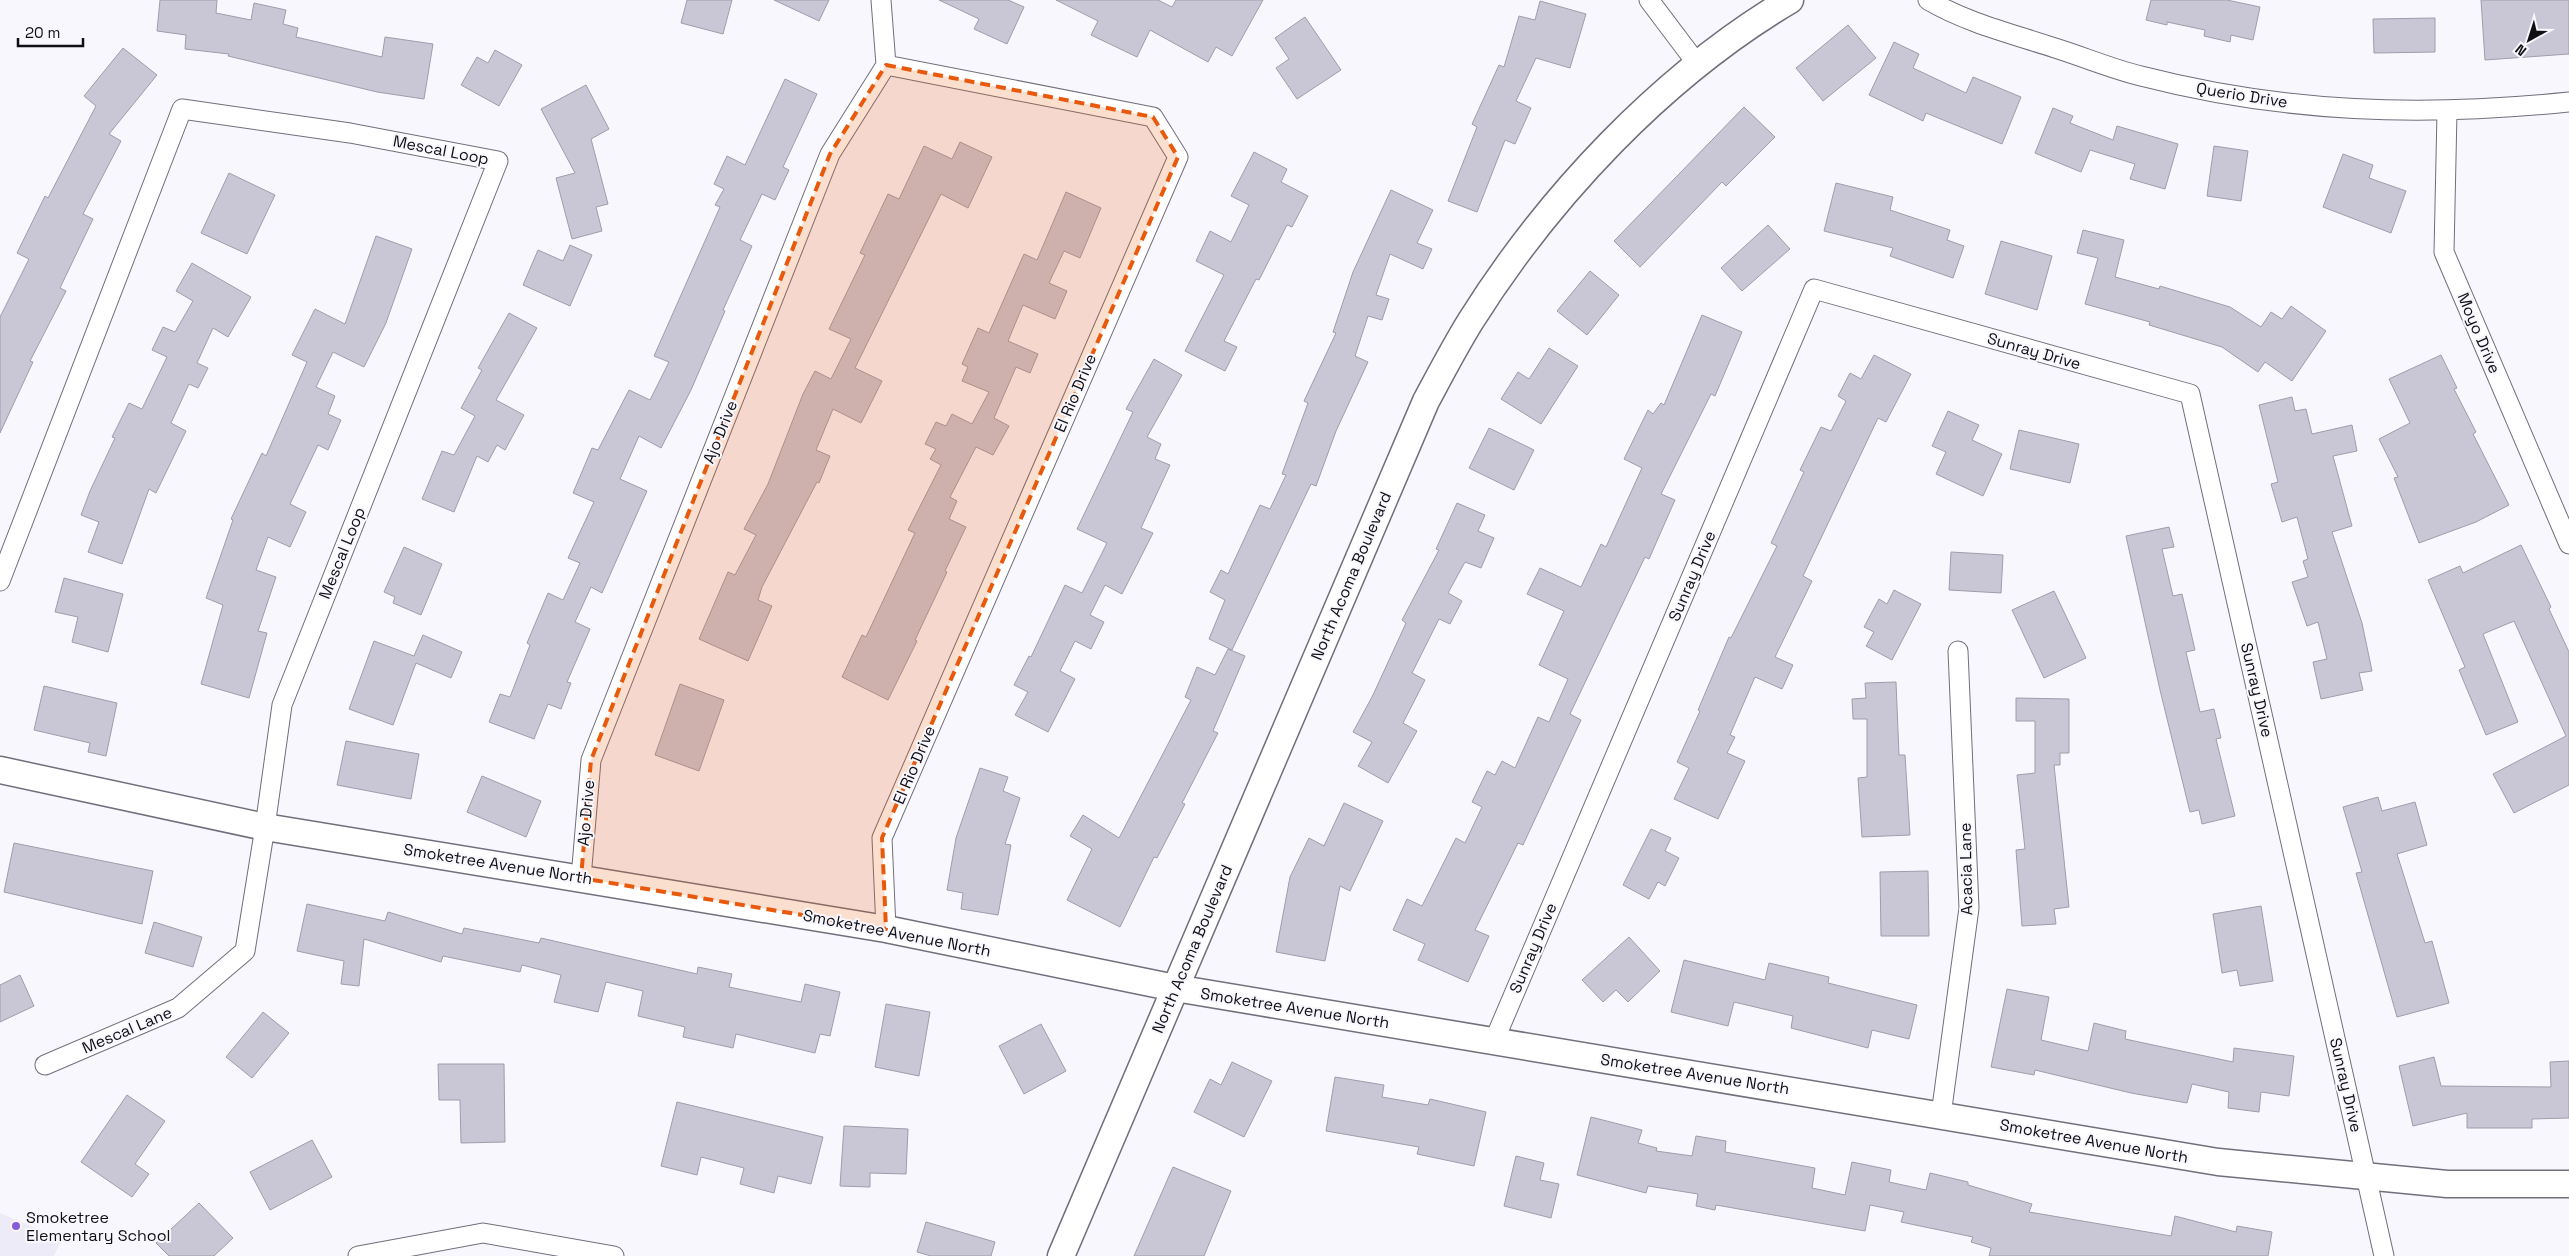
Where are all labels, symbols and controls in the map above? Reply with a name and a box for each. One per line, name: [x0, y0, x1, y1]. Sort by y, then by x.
scale bar: [18, 15, 82, 47]
north arrow: [2504, 15, 2554, 65]
text: 20 m: [25, 23, 60, 42]
text: N: [2512, 40, 2530, 60]
street label: Querio Drive: [2195, 77, 2289, 113]
street label: Mescal Loop: [391, 130, 491, 170]
street label: Moyo Drive: [2453, 289, 2505, 377]
street label: Sunray Drive: [1985, 328, 2083, 374]
street label: El Rio Drive: [1049, 351, 1101, 435]
street label: Ajo Drive: [698, 397, 742, 467]
street label: North Acoma Boulevard: [1306, 489, 1396, 663]
street label: Mescal Loop: [314, 504, 370, 602]
street label: Sunray Drive: [1664, 528, 1720, 624]
street label: Sunray Drive: [2236, 641, 2278, 739]
street label: El Rio Drive: [888, 723, 940, 807]
street label: Ajo Drive: [573, 779, 599, 847]
street label: Acacia Lane: [1955, 822, 1977, 916]
street label: Smoketree Avenue North: [402, 839, 594, 889]
street label: North Acoma Boulevard: [1147, 862, 1237, 1036]
street label: Sunray Drive: [1505, 900, 1561, 996]
street label: Smoketree Avenue North: [801, 904, 993, 962]
street label: Smoketree Avenue North: [1199, 983, 1391, 1033]
street label: Mescal Lane: [79, 1002, 175, 1058]
street label: Sunray Drive: [2325, 1036, 2367, 1134]
street label: Smoketree Avenue North: [1599, 1049, 1791, 1099]
street label: Smoketree Avenue North: [1998, 1114, 2190, 1168]
place label: Smoketree Elementary School: [26, 1207, 171, 1246]
marker: Smoketree Elementary School: [10, 1220, 22, 1232]

